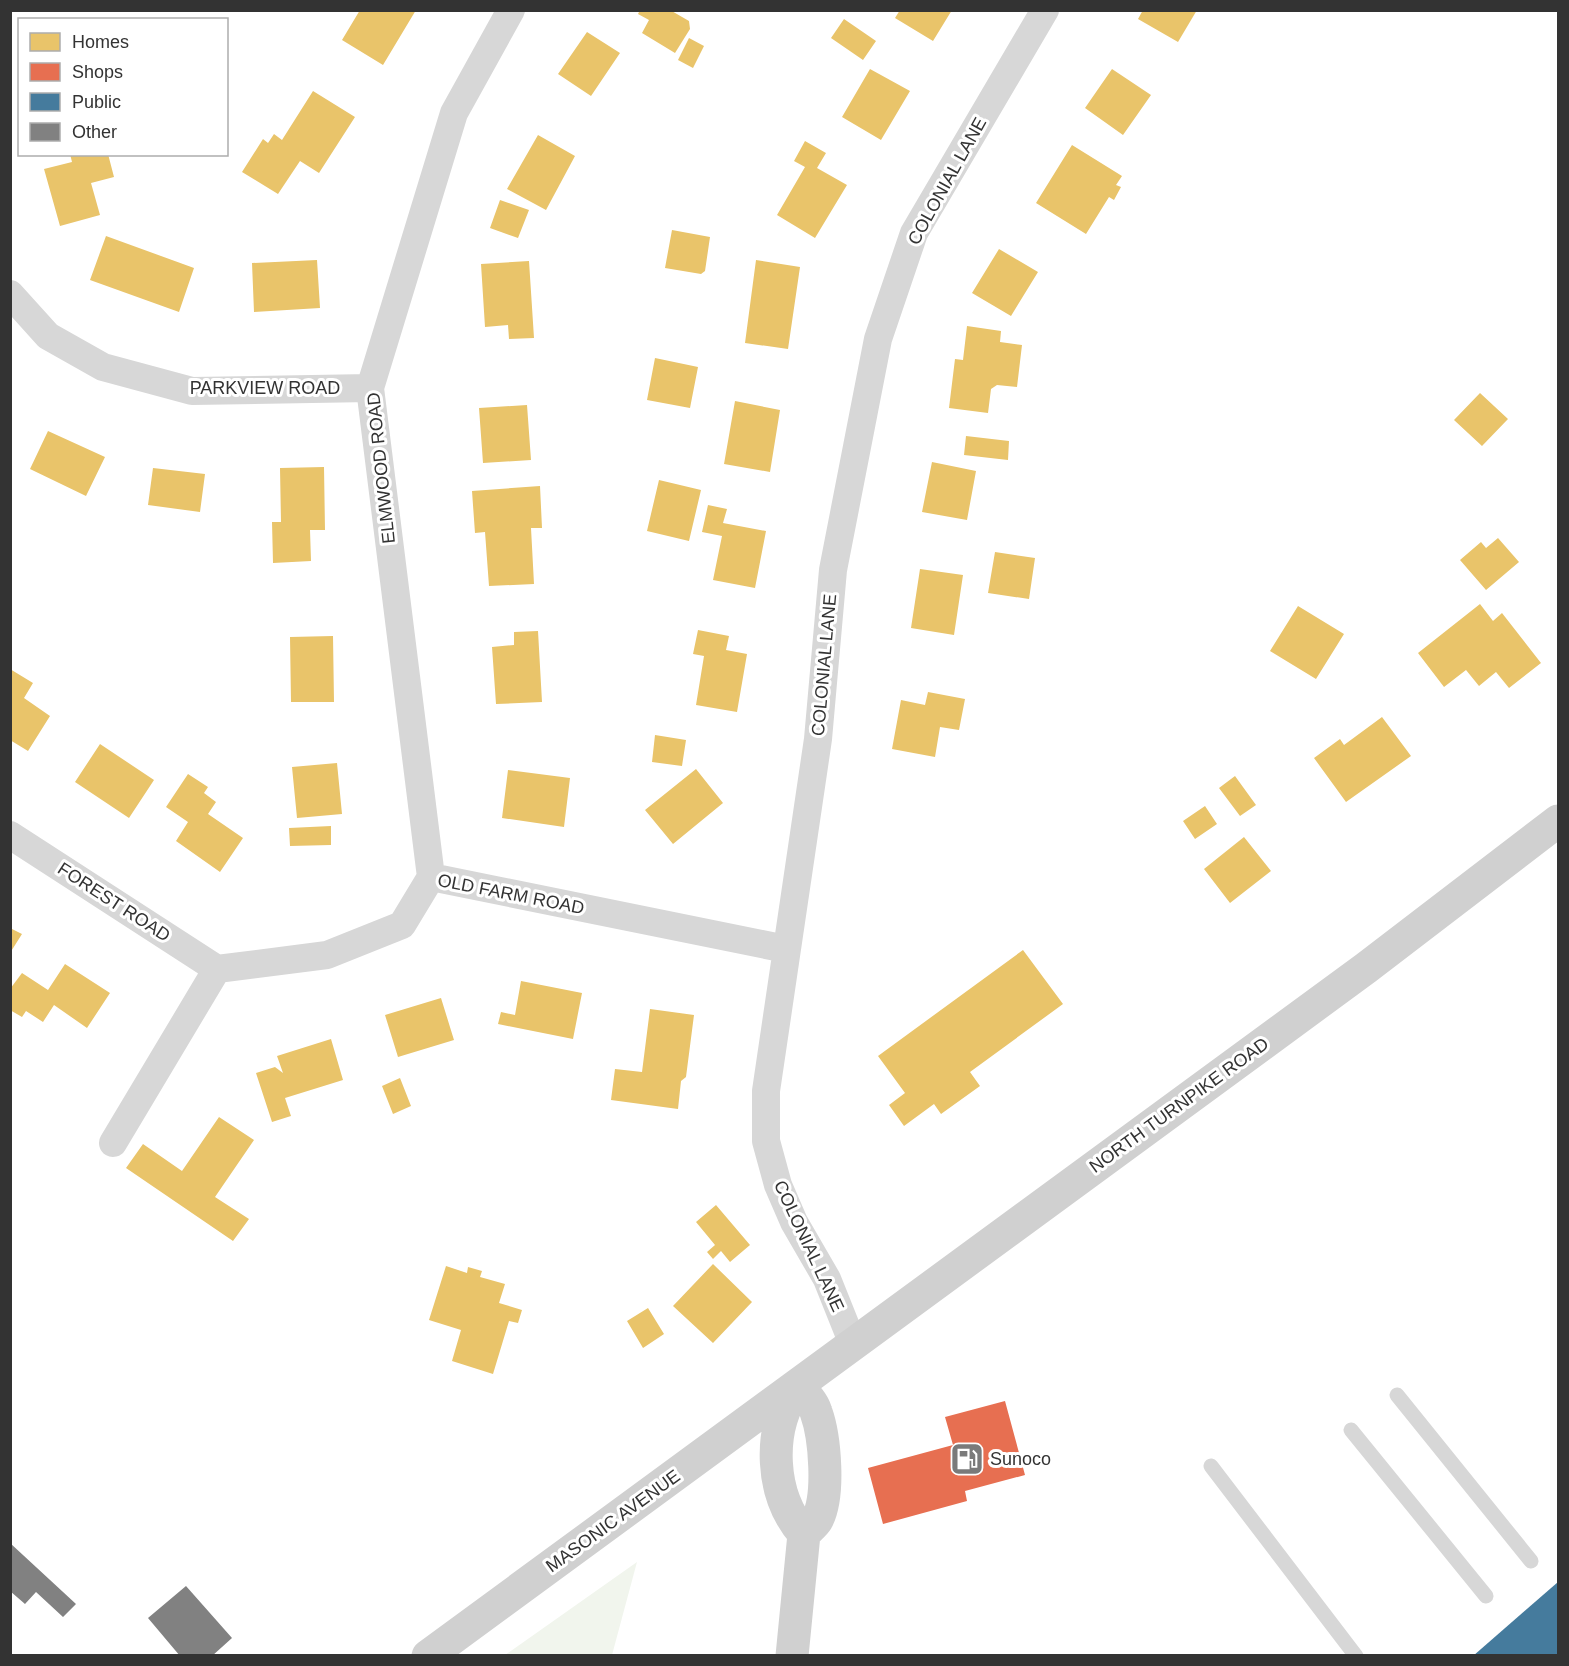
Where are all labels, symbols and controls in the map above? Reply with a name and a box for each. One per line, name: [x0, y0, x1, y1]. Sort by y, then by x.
legend: [18, 18, 228, 156]
text: Homes: [72, 32, 129, 52]
text: Shops: [72, 62, 123, 82]
text: Public: [72, 92, 121, 112]
street label: COLONIAL LANE: [904, 114, 990, 248]
text: Other: [72, 122, 117, 142]
street label: PARKVIEW ROAD: [190, 378, 340, 398]
street label: ELMWOOD ROAD: [363, 391, 399, 545]
street label: COLONIAL LANE: [808, 593, 840, 737]
street label: FOREST ROAD: [54, 858, 174, 946]
street label: OLD FARM ROAD: [436, 870, 586, 918]
street label: NORTH TURNPIKE ROAD: [1086, 1033, 1272, 1177]
street label: COLONIAL LANE: [770, 1177, 848, 1315]
fuel station icon: Sunoco: [949, 1441, 985, 1477]
place label: Sunoco: [990, 1449, 1051, 1469]
street label: MASONIC AVENUE: [542, 1466, 684, 1576]

